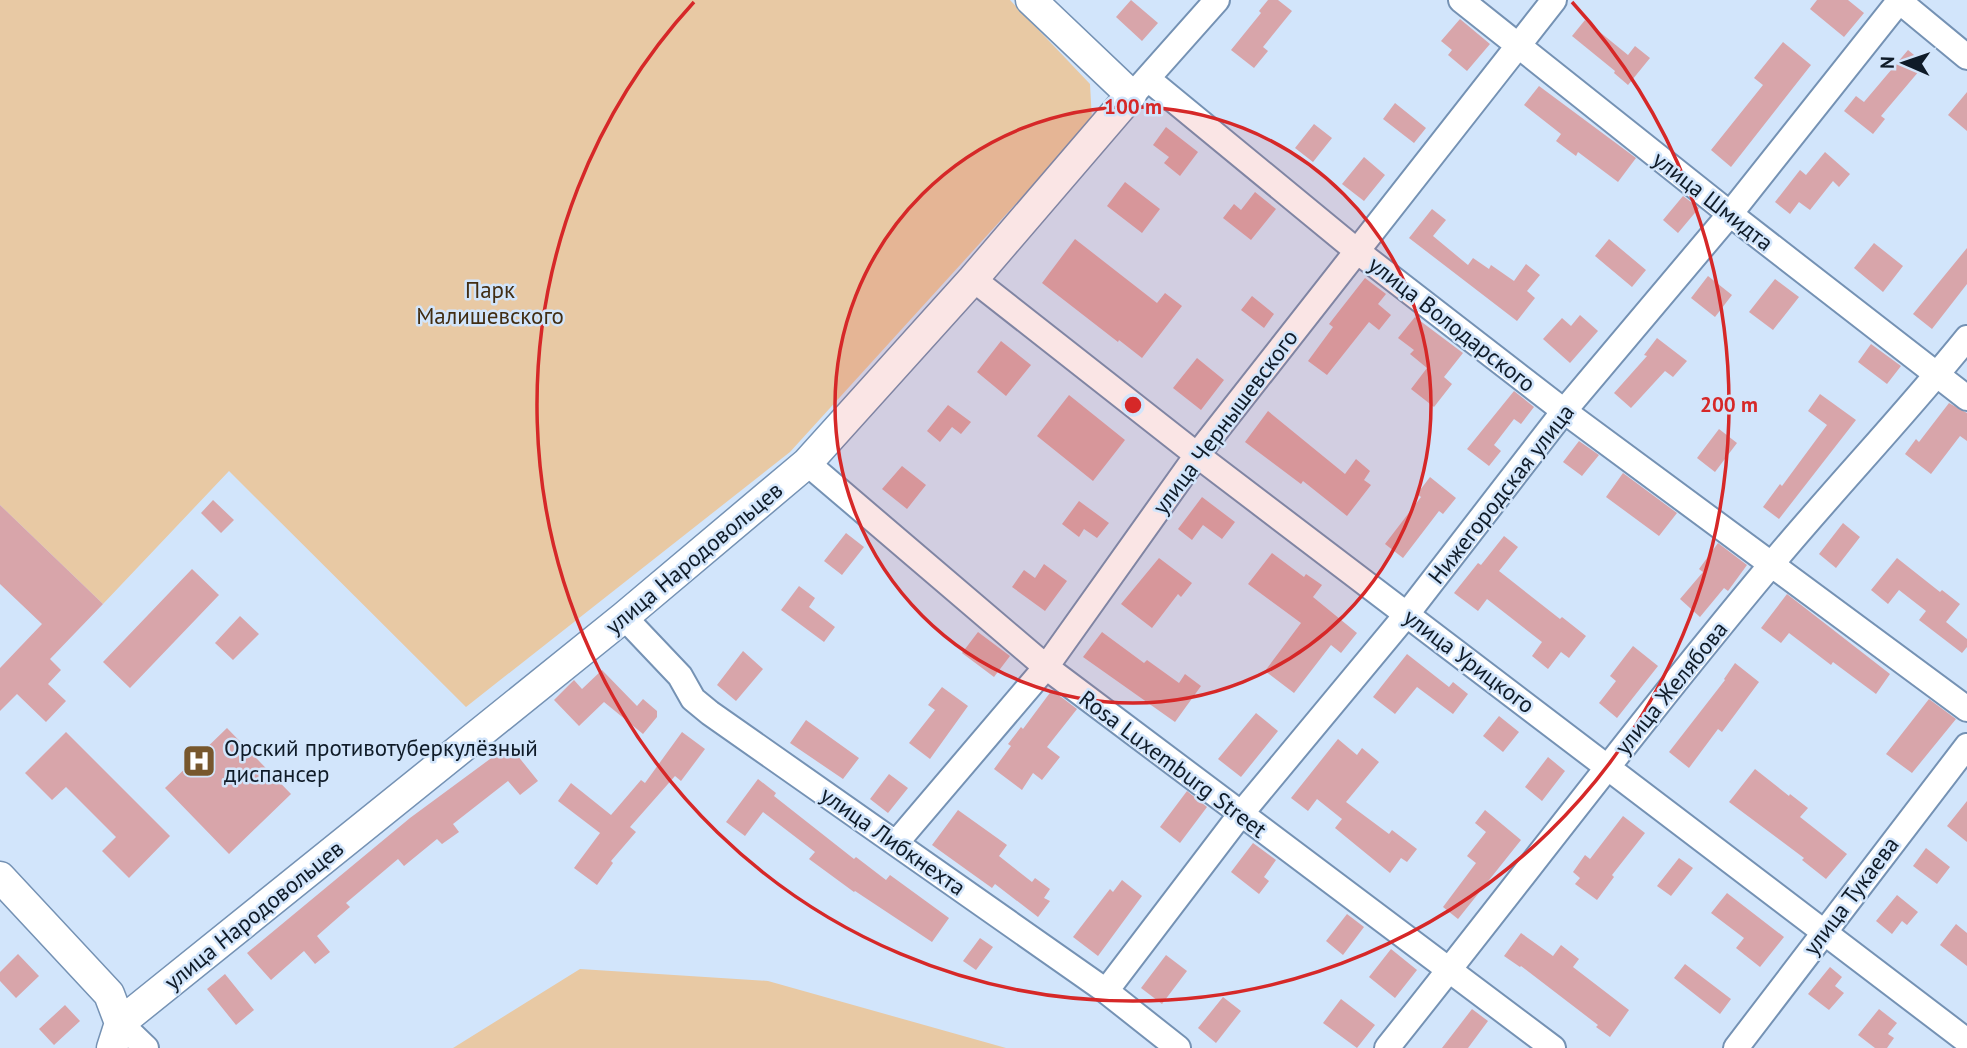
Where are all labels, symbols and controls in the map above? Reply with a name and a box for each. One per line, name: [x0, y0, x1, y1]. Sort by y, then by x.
north arrow: [1869, 28, 1939, 98]
text: N: [1875, 56, 1899, 69]
text: 100 m: [1104, 93, 1162, 120]
street label: улица Шмидта: [1647, 144, 1779, 257]
street label: улица Володарского: [1363, 249, 1542, 398]
park label: Парк Малишевского: [416, 275, 564, 330]
street label: улица Чернышевского: [1146, 323, 1304, 520]
text: 200 m: [1700, 391, 1758, 418]
centre of rings: [1121, 393, 1145, 417]
street label: Нижегородская улица: [1421, 398, 1580, 590]
street label: улица Народовольцев: [599, 475, 788, 640]
street label: улица Урицкого: [1398, 602, 1541, 719]
street label: улица Желябова: [1608, 615, 1733, 760]
street label: Rosa Luxemburg Street: [1074, 684, 1273, 844]
place label: Орский противотуберкулёзный диспансер: [224, 733, 538, 788]
hospital icon: Орский противотуберкулёзный диспансер: [180, 742, 218, 780]
street label: улица Либкнехта: [815, 780, 972, 901]
street label: улица Тукаева: [1796, 830, 1905, 961]
street label: улица Народовольцев: [158, 833, 349, 996]

